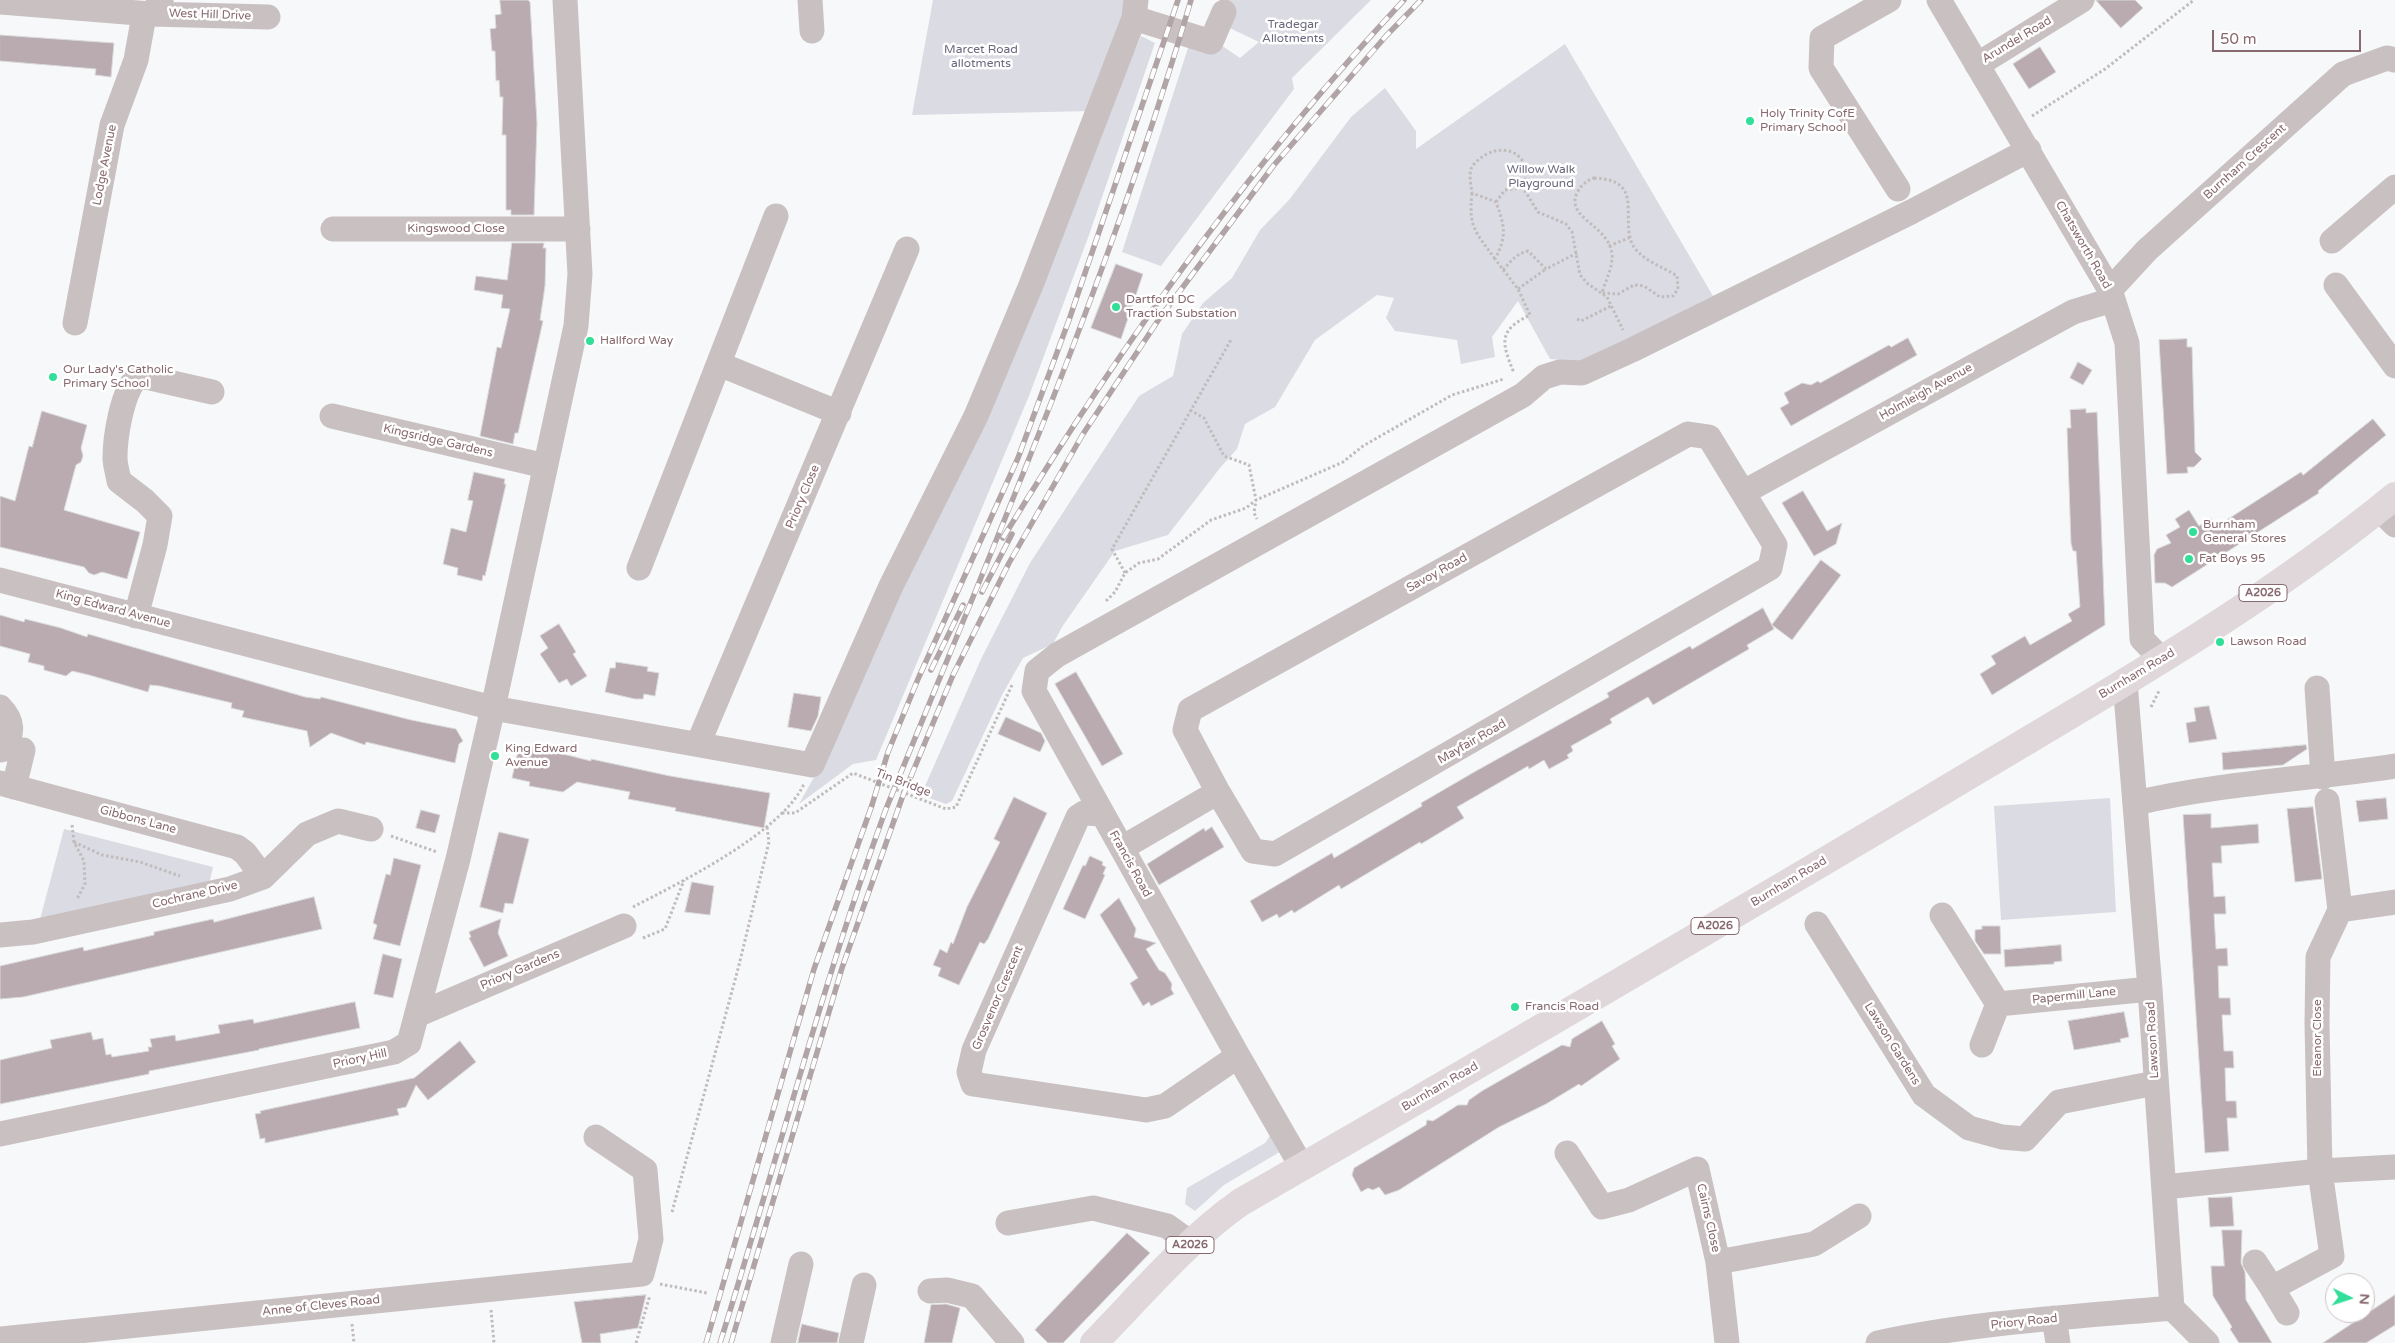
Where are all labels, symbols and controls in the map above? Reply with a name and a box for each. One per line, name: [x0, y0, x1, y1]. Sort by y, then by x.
street label: West Hill Drive: [169, 6, 251, 24]
street label: Arundel Road: [1980, 14, 2054, 66]
park label: Tradegar Allotments: [1262, 18, 1324, 46]
scale bar: [2215, 20, 2364, 52]
text: 50 m: [2220, 30, 2257, 48]
park label: Marcet Road allotments: [944, 43, 1018, 71]
place label: Holy Trinity CofE Primary School: [1760, 107, 1855, 135]
marker: Holy Trinity CofE Primary School: [1744, 115, 1756, 127]
street label: Burnham Crescent: [2201, 121, 2289, 203]
street label: Lodge Avenue: [90, 123, 120, 207]
park label: Willow Walk Playground: [1507, 163, 1575, 191]
street label: Chatsworth Road: [2052, 199, 2114, 291]
street label: Kingswood Close: [407, 222, 505, 236]
place label: Dartford DC Traction Substation: [1126, 293, 1237, 321]
marker: Dartford DC Traction Substation: [1110, 301, 1122, 313]
place label: Hallford Way: [600, 334, 673, 348]
marker: Hallford Way: [584, 335, 596, 347]
street label: Holmleigh Avenue: [1877, 361, 1975, 423]
place label: Our Lady's Catholic Primary School: [63, 363, 173, 391]
marker: Our Lady's Catholic Primary School: [47, 371, 59, 383]
street label: Kingsridge Gardens: [382, 421, 494, 461]
street label: Priory Close: [783, 463, 823, 531]
place label: Burnham General Stores: [2203, 518, 2286, 546]
marker: Burnham General Stores: [2187, 526, 2199, 538]
street label: Savoy Road: [1404, 550, 1470, 596]
place label: Fat Boys 95: [2199, 552, 2266, 566]
marker: Fat Boys 95: [2183, 553, 2195, 565]
road number: A2026: [2239, 584, 2287, 602]
street label: King Edward Avenue: [54, 587, 172, 631]
place label: Lawson Road: [2230, 635, 2307, 649]
marker: Lawson Road: [2214, 636, 2226, 648]
street label: Burnham Road: [2097, 646, 2177, 702]
street label: Mayfair Road: [1435, 717, 1509, 767]
place label: King Edward Avenue: [505, 742, 577, 770]
marker: King Edward Avenue: [489, 750, 501, 762]
street label: Tin Bridge: [873, 766, 933, 800]
street label: Gibbons Lane: [98, 803, 178, 837]
street label: Francis Road: [1106, 828, 1154, 900]
street label: Burnham Road: [1749, 854, 1829, 910]
street label: Cochrane Drive: [151, 878, 239, 912]
road number: A2026: [1691, 918, 1739, 934]
street label: Grosvenor Crescent: [969, 944, 1027, 1052]
street label: Priory Gardens: [478, 947, 562, 993]
street label: Papermill Lane: [2031, 984, 2117, 1008]
street label: Eleanor Close: [2311, 999, 2325, 1077]
place label: Francis Road: [1525, 1000, 1599, 1014]
street label: Lawson Gardens: [1861, 1000, 1923, 1088]
marker: Francis Road: [1509, 1001, 1521, 1013]
street label: Lawson Road: [2144, 1001, 2162, 1079]
street label: Priory Hill: [332, 1046, 388, 1072]
street label: Burnham Road: [1399, 1059, 1481, 1115]
street label: Cairns Close: [1693, 1182, 1723, 1254]
road number: A2026: [1166, 1236, 1214, 1254]
north arrow: [2325, 1273, 2375, 1323]
street label: Anne of Cleves Road: [261, 1293, 381, 1319]
text: N: [2356, 1293, 2373, 1305]
street label: Priory Road: [1990, 1311, 2058, 1333]

